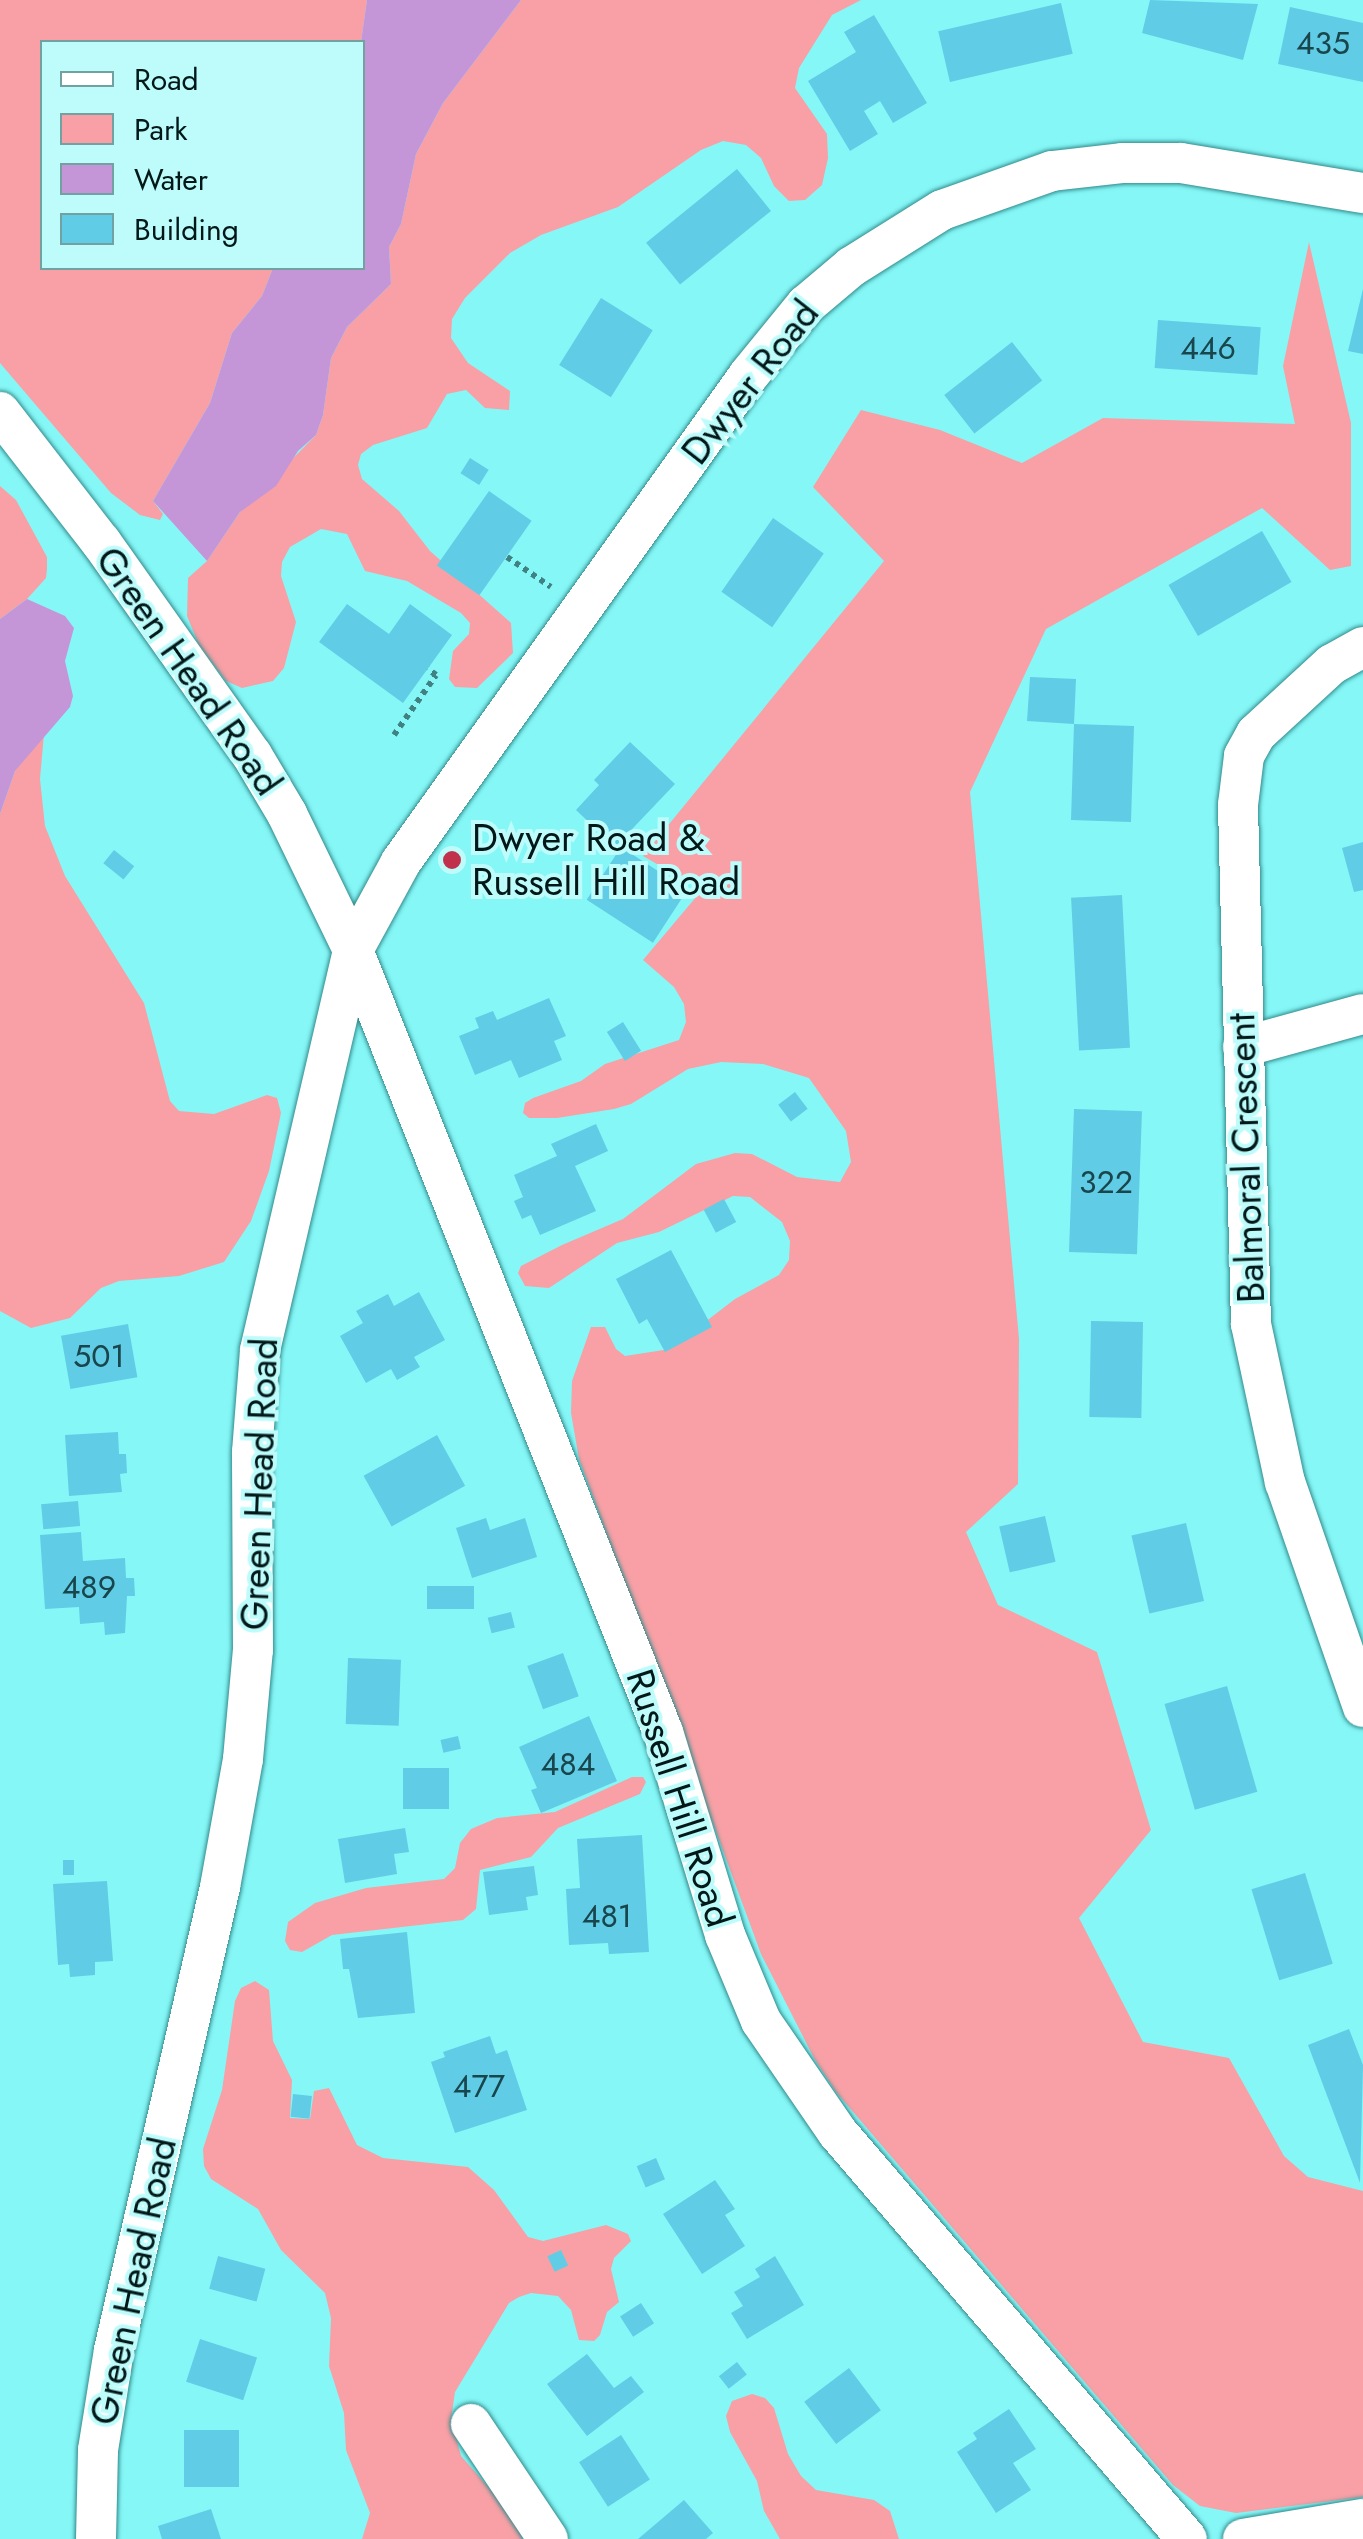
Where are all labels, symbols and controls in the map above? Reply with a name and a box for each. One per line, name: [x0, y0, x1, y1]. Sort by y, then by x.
house number: 435: [1296, 24, 1350, 62]
legend: [40, 40, 365, 270]
text: Road: [134, 58, 199, 101]
text: Park: [134, 108, 187, 151]
text: Water: [134, 158, 208, 201]
text: Building: [134, 208, 239, 251]
street label: Dwyer Road: [672, 291, 828, 473]
house number: 446: [1180, 329, 1236, 367]
street label: Green Head Road: [86, 538, 292, 804]
place label: Dwyer Road & Russell Hill Road: [472, 815, 740, 904]
marker: Dwyer Road & Russell Hill Road: [441, 849, 463, 871]
street label: Balmoral Crescent: [1218, 1012, 1274, 1304]
house number: 322: [1079, 1163, 1133, 1201]
house number: 501: [73, 1337, 125, 1375]
street label: Green Head Road: [231, 1337, 287, 1631]
house number: 489: [62, 1568, 116, 1606]
street label: Russell Hill Road: [617, 1663, 743, 1933]
house number: 484: [541, 1745, 595, 1783]
house number: 481: [582, 1897, 632, 1935]
house number: 477: [453, 2067, 505, 2105]
street label: Green Head Road: [80, 2133, 186, 2429]

